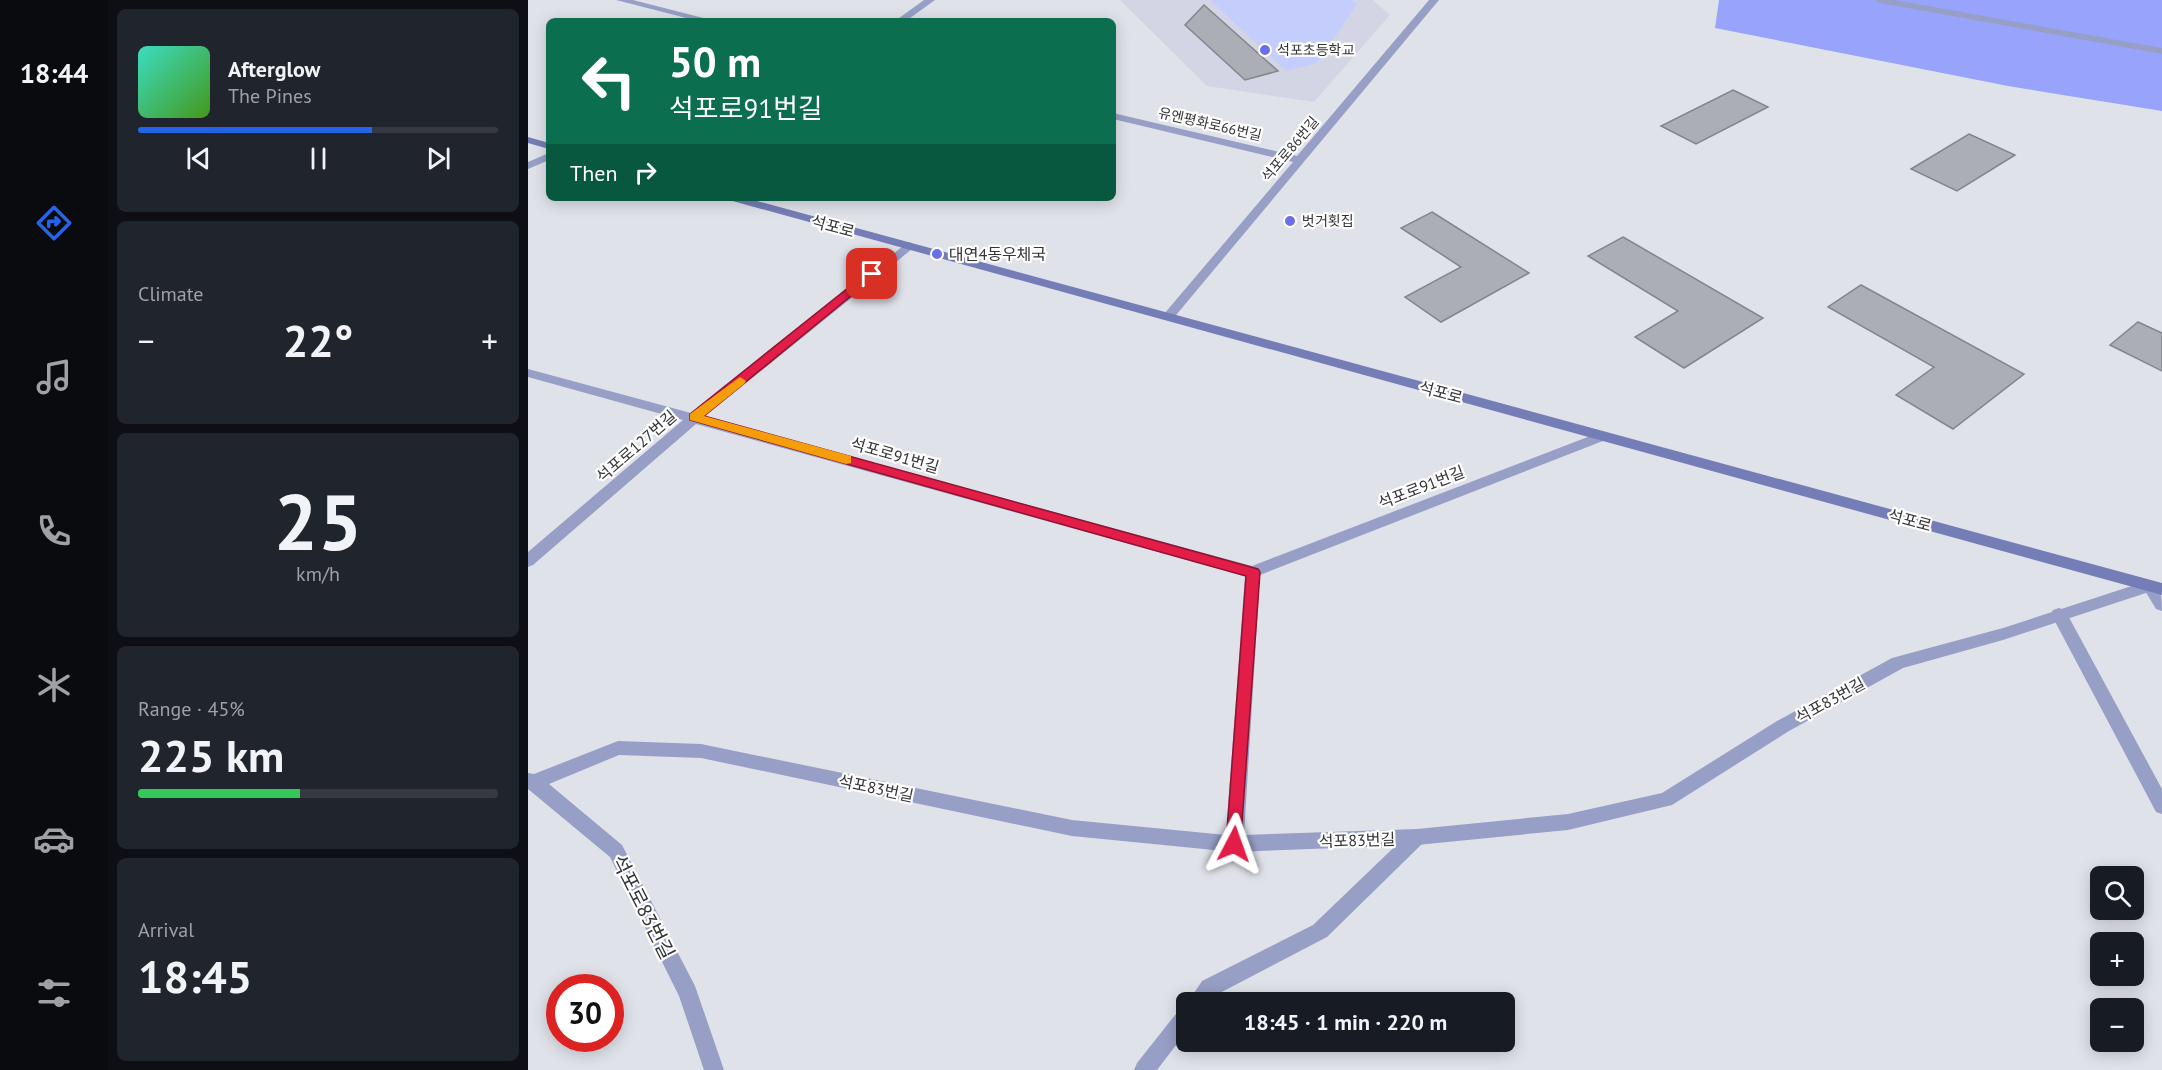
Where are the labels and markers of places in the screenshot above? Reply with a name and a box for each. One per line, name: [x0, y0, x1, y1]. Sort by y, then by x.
place label: 석포초등학교: [1277, 41, 1354, 59]
marker: 석포초등학교: [1258, 43, 1272, 57]
place label: 벗거횟집: [1302, 212, 1354, 230]
marker: 벗거횟집: [1283, 214, 1297, 228]
place label: 대연4동우체국: [949, 244, 1046, 264]
marker: 대연4동우체국: [930, 247, 944, 261]
pin: [846, 248, 897, 299]

